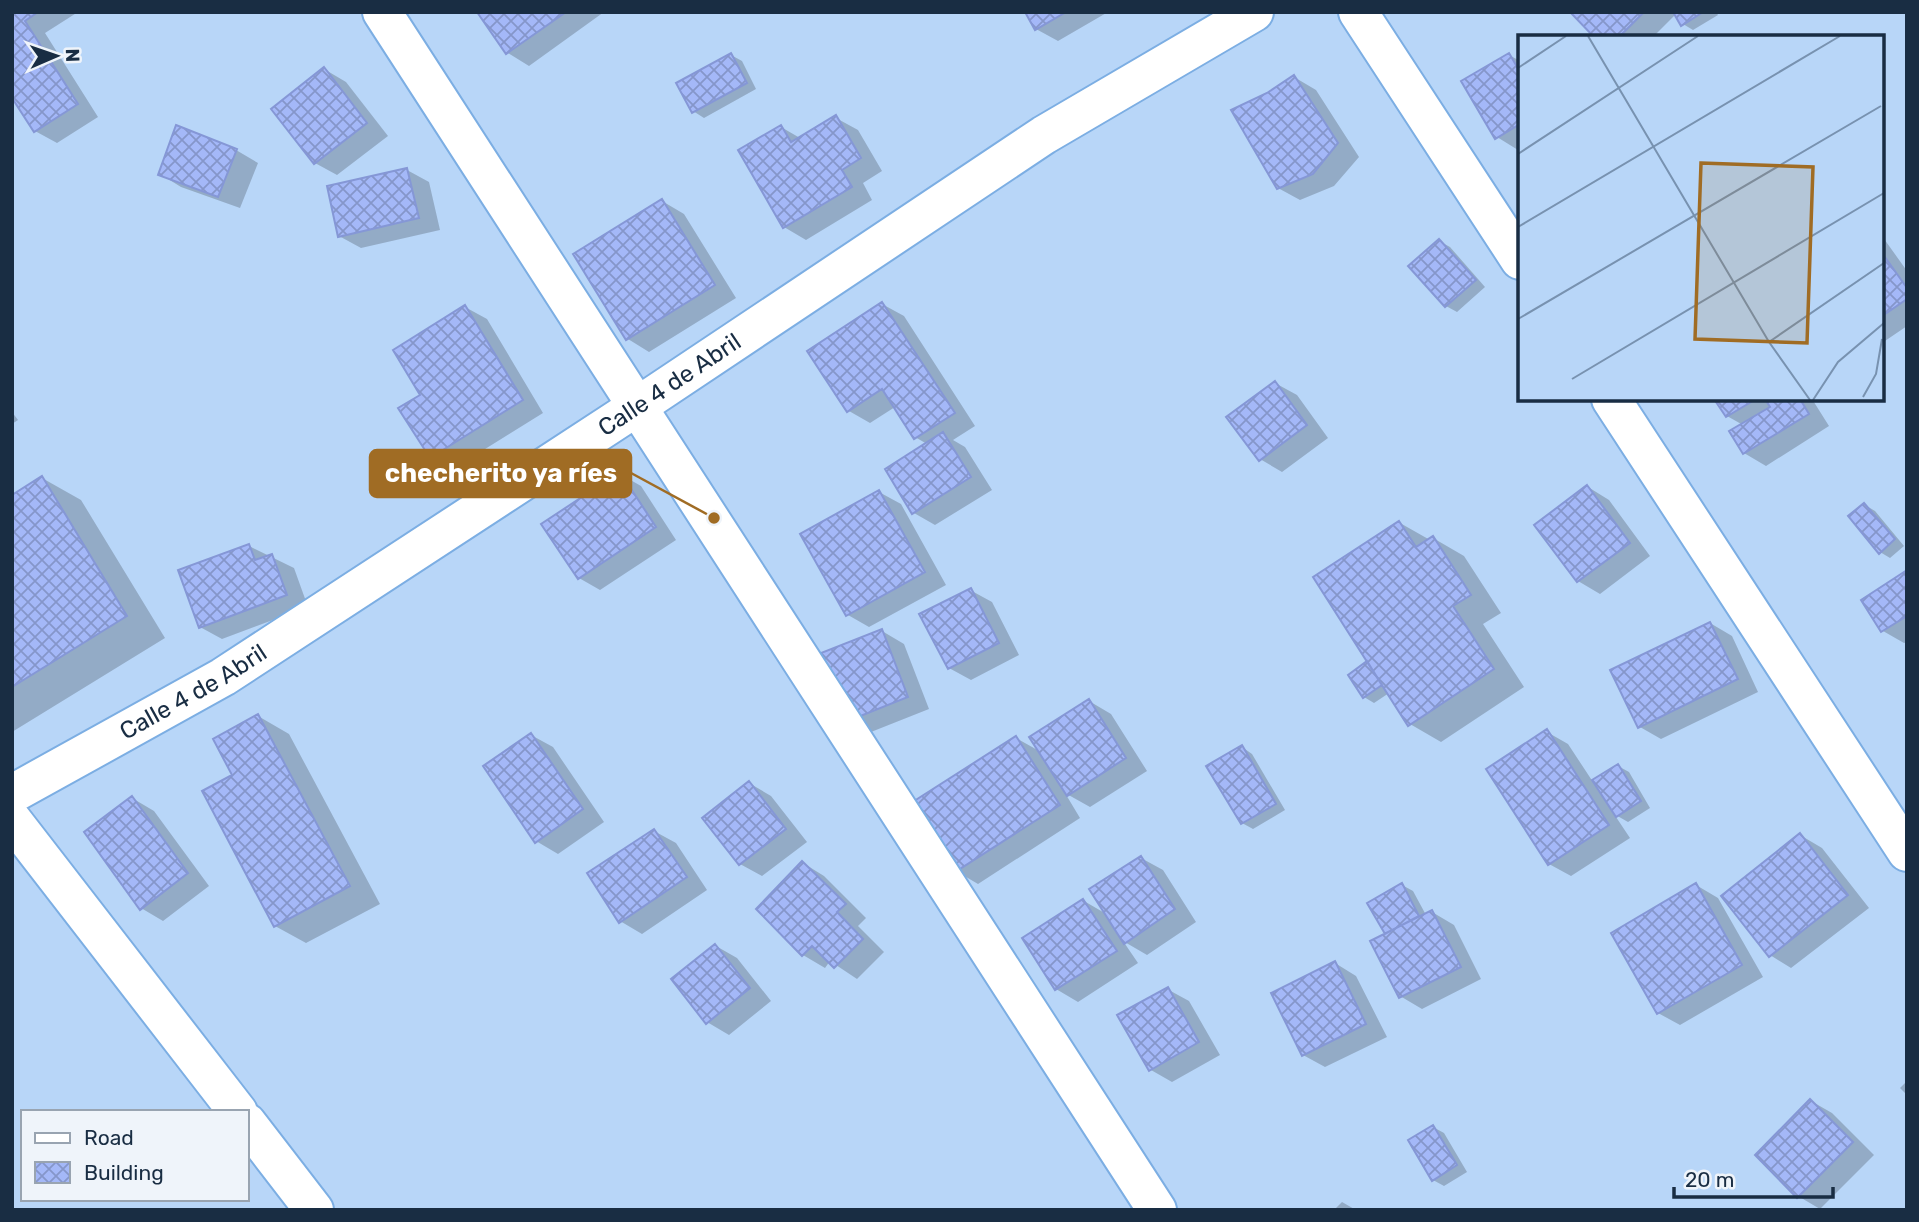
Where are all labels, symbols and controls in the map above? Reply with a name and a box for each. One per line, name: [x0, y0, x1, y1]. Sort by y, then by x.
north arrow: [21, 21, 91, 91]
inset map: [1518, 35, 1884, 401]
text: N: [61, 48, 84, 63]
street label: Calle 4 de Abril: [593, 327, 746, 442]
callout: checherito ya ríes: [370, 450, 631, 497]
text: checherito ya ríes: [385, 458, 617, 489]
street label: Calle 4 de Abril: [115, 638, 272, 745]
legend: [21, 1110, 248, 1201]
text: Road: [84, 1125, 134, 1150]
scale bar: [1674, 1156, 1833, 1200]
text: Building: [84, 1160, 164, 1185]
text: 20 m: [1685, 1167, 1734, 1192]

